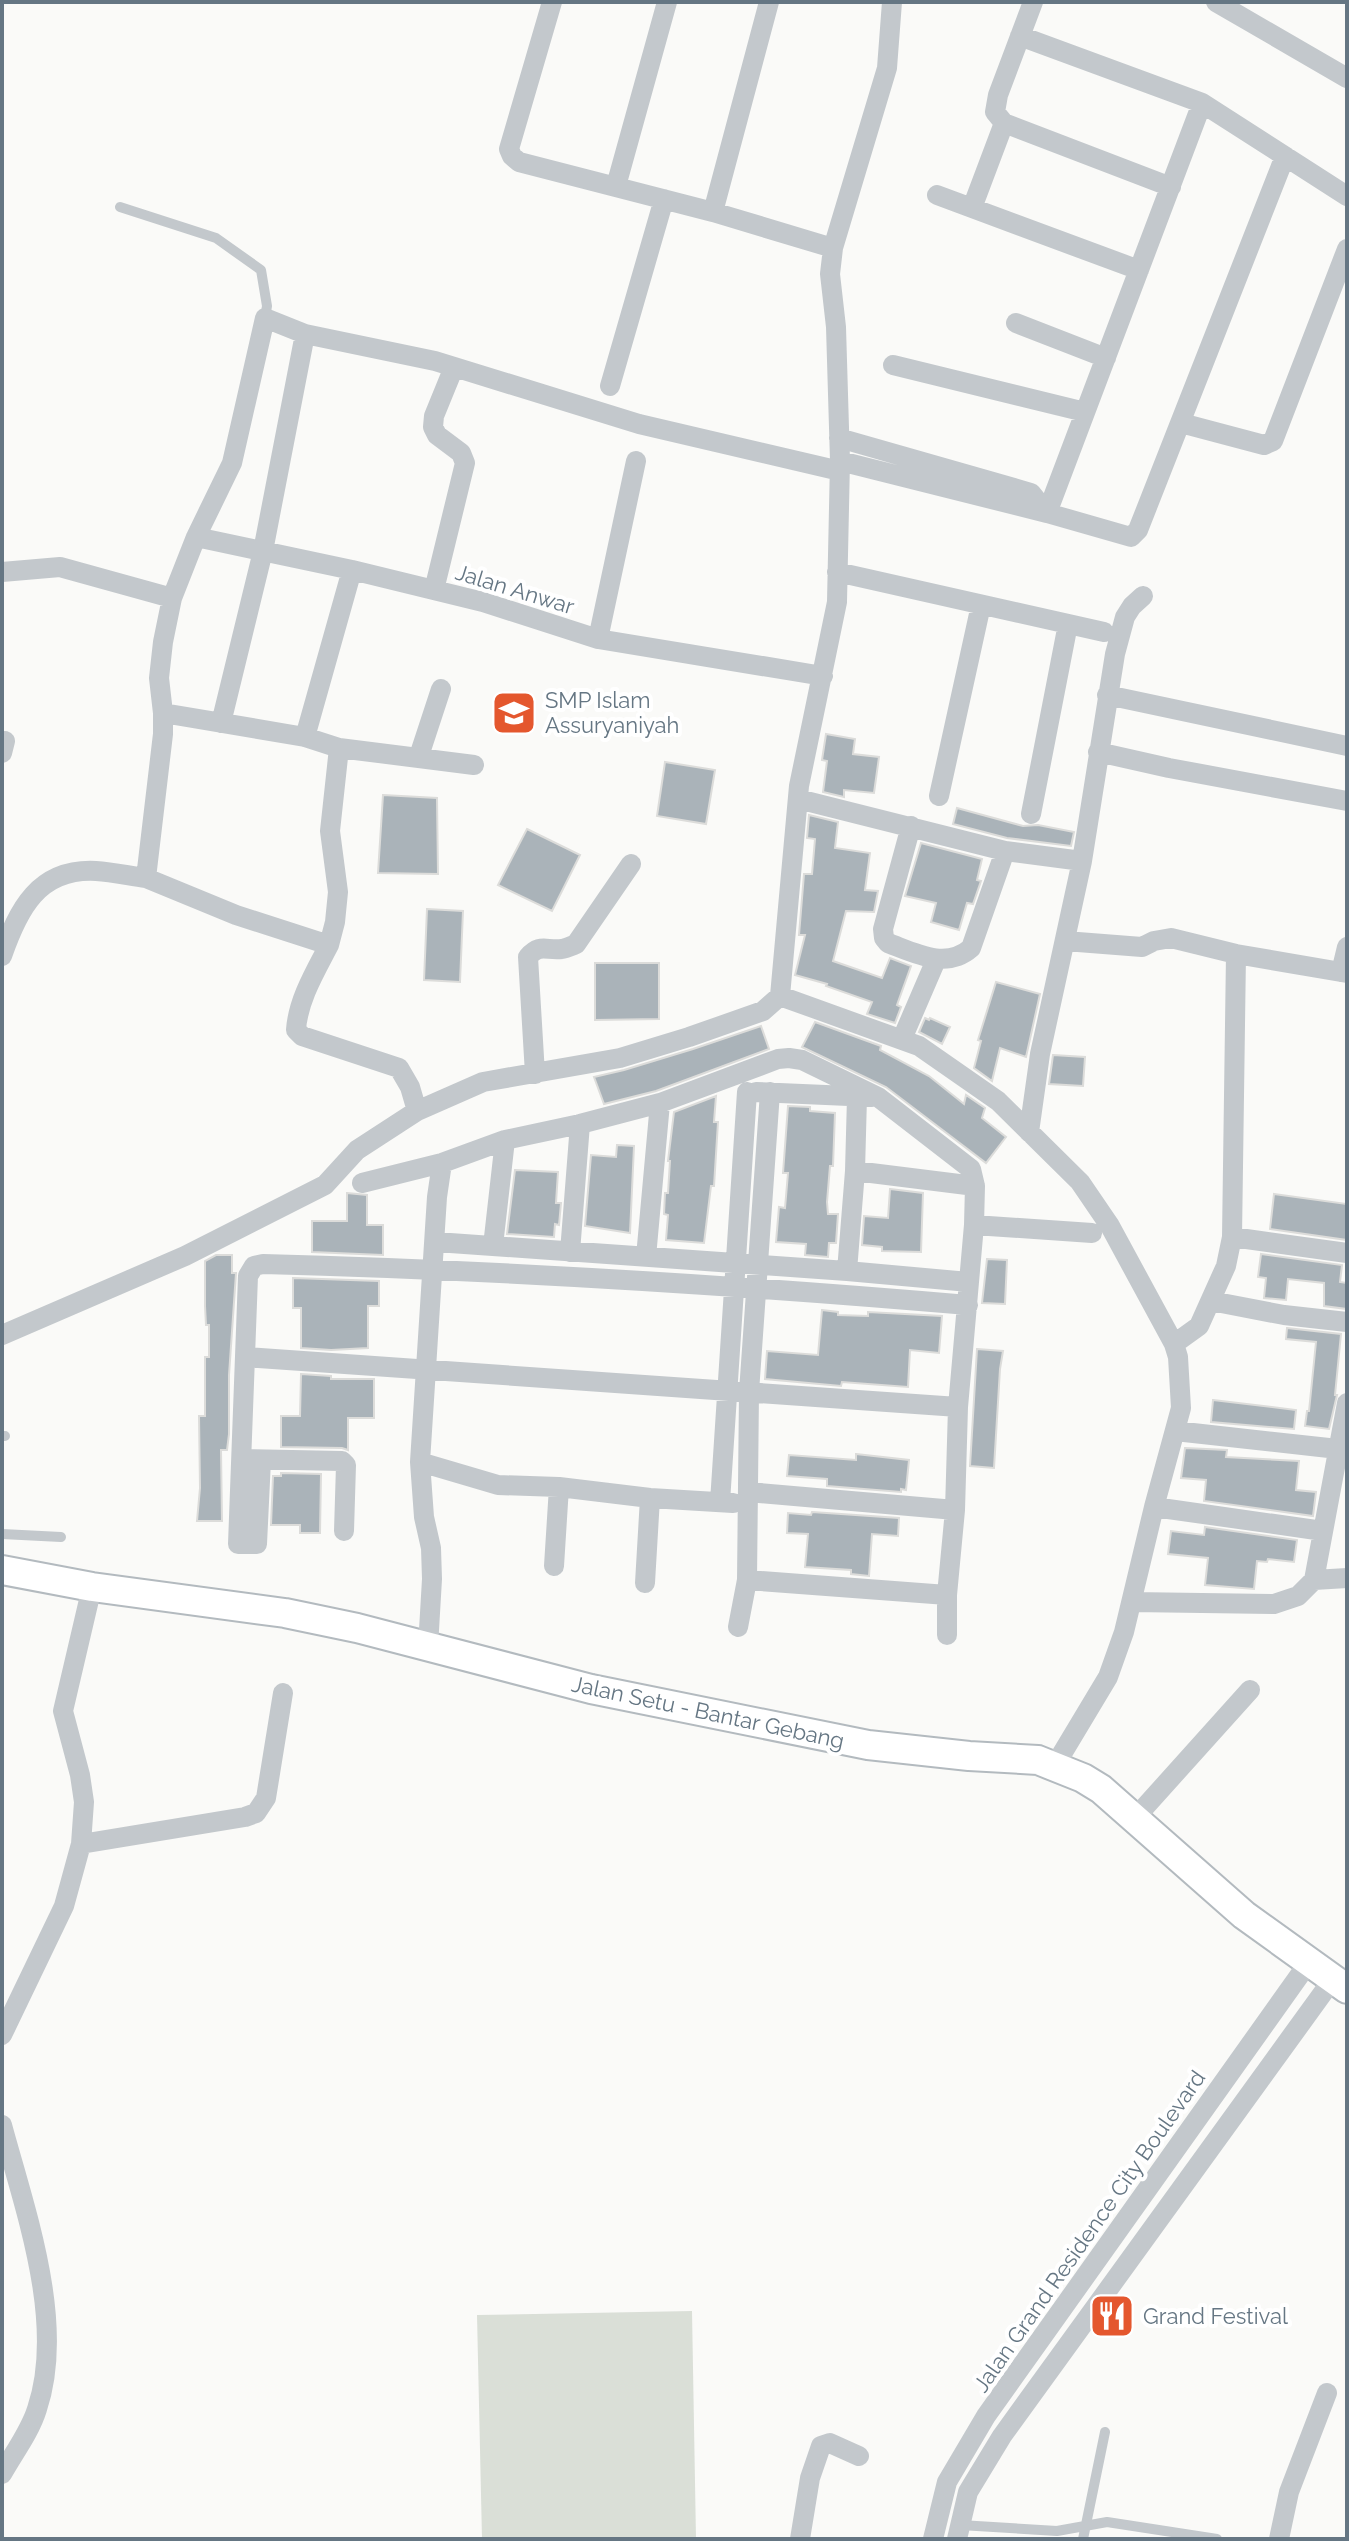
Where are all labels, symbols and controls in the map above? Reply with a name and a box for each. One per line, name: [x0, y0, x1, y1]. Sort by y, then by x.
street label: Jalan Anwar: [452, 559, 578, 619]
place label: SMP Islam Assuryaniyah: [545, 687, 679, 738]
school or university icon: SMP Islam Assuryaniyah: [490, 689, 538, 737]
street label: Jalan Setu - Bantar Gebang: [569, 1670, 847, 1754]
street label: Jalan Grand Residence City Boulevard: [967, 2065, 1211, 2397]
restaurant icon: Grand Festival: [1088, 2292, 1136, 2340]
place label: Grand Festival: [1143, 2303, 1288, 2329]

